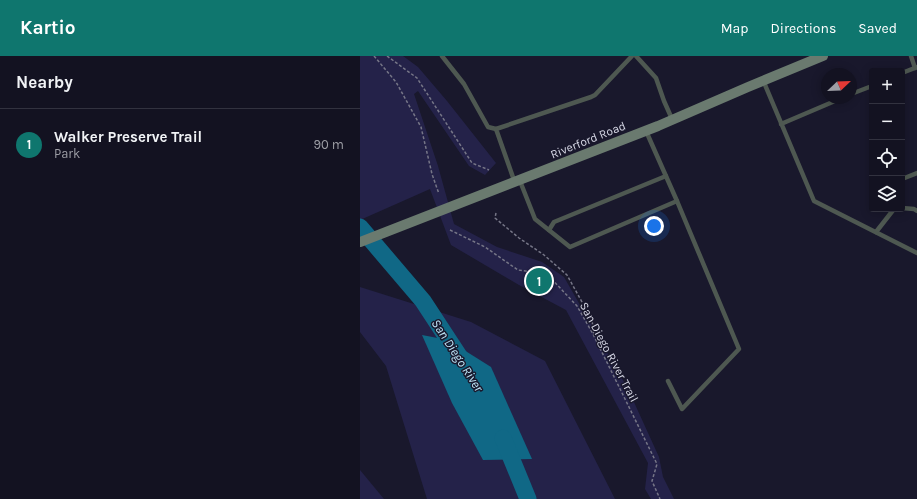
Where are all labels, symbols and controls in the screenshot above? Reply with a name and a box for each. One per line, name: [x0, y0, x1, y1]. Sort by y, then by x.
text: Kartio: [20, 17, 75, 39]
text: Map: [721, 20, 749, 37]
text: Directions: [771, 20, 836, 37]
text: Saved: [858, 20, 897, 37]
north arrow: [821, 68, 857, 104]
map controls: [869, 68, 905, 212]
button: +: [869, 68, 905, 104]
text: Nearby: [16, 72, 73, 92]
button: −: [869, 104, 905, 140]
street label: Riverford Road: [548, 119, 628, 161]
text: Walker Preserve Trail: [54, 128, 202, 146]
text: 1: [27, 137, 31, 152]
text: 90 m: [313, 137, 344, 152]
button: locate: [869, 140, 905, 176]
text: Park: [54, 146, 80, 161]
button: layers: [869, 176, 905, 212]
your location: [644, 216, 664, 236]
pin: 1: [526, 266, 552, 296]
street label: San Diego River Trail: [577, 300, 641, 404]
water label: San Diego River: [429, 316, 487, 395]

